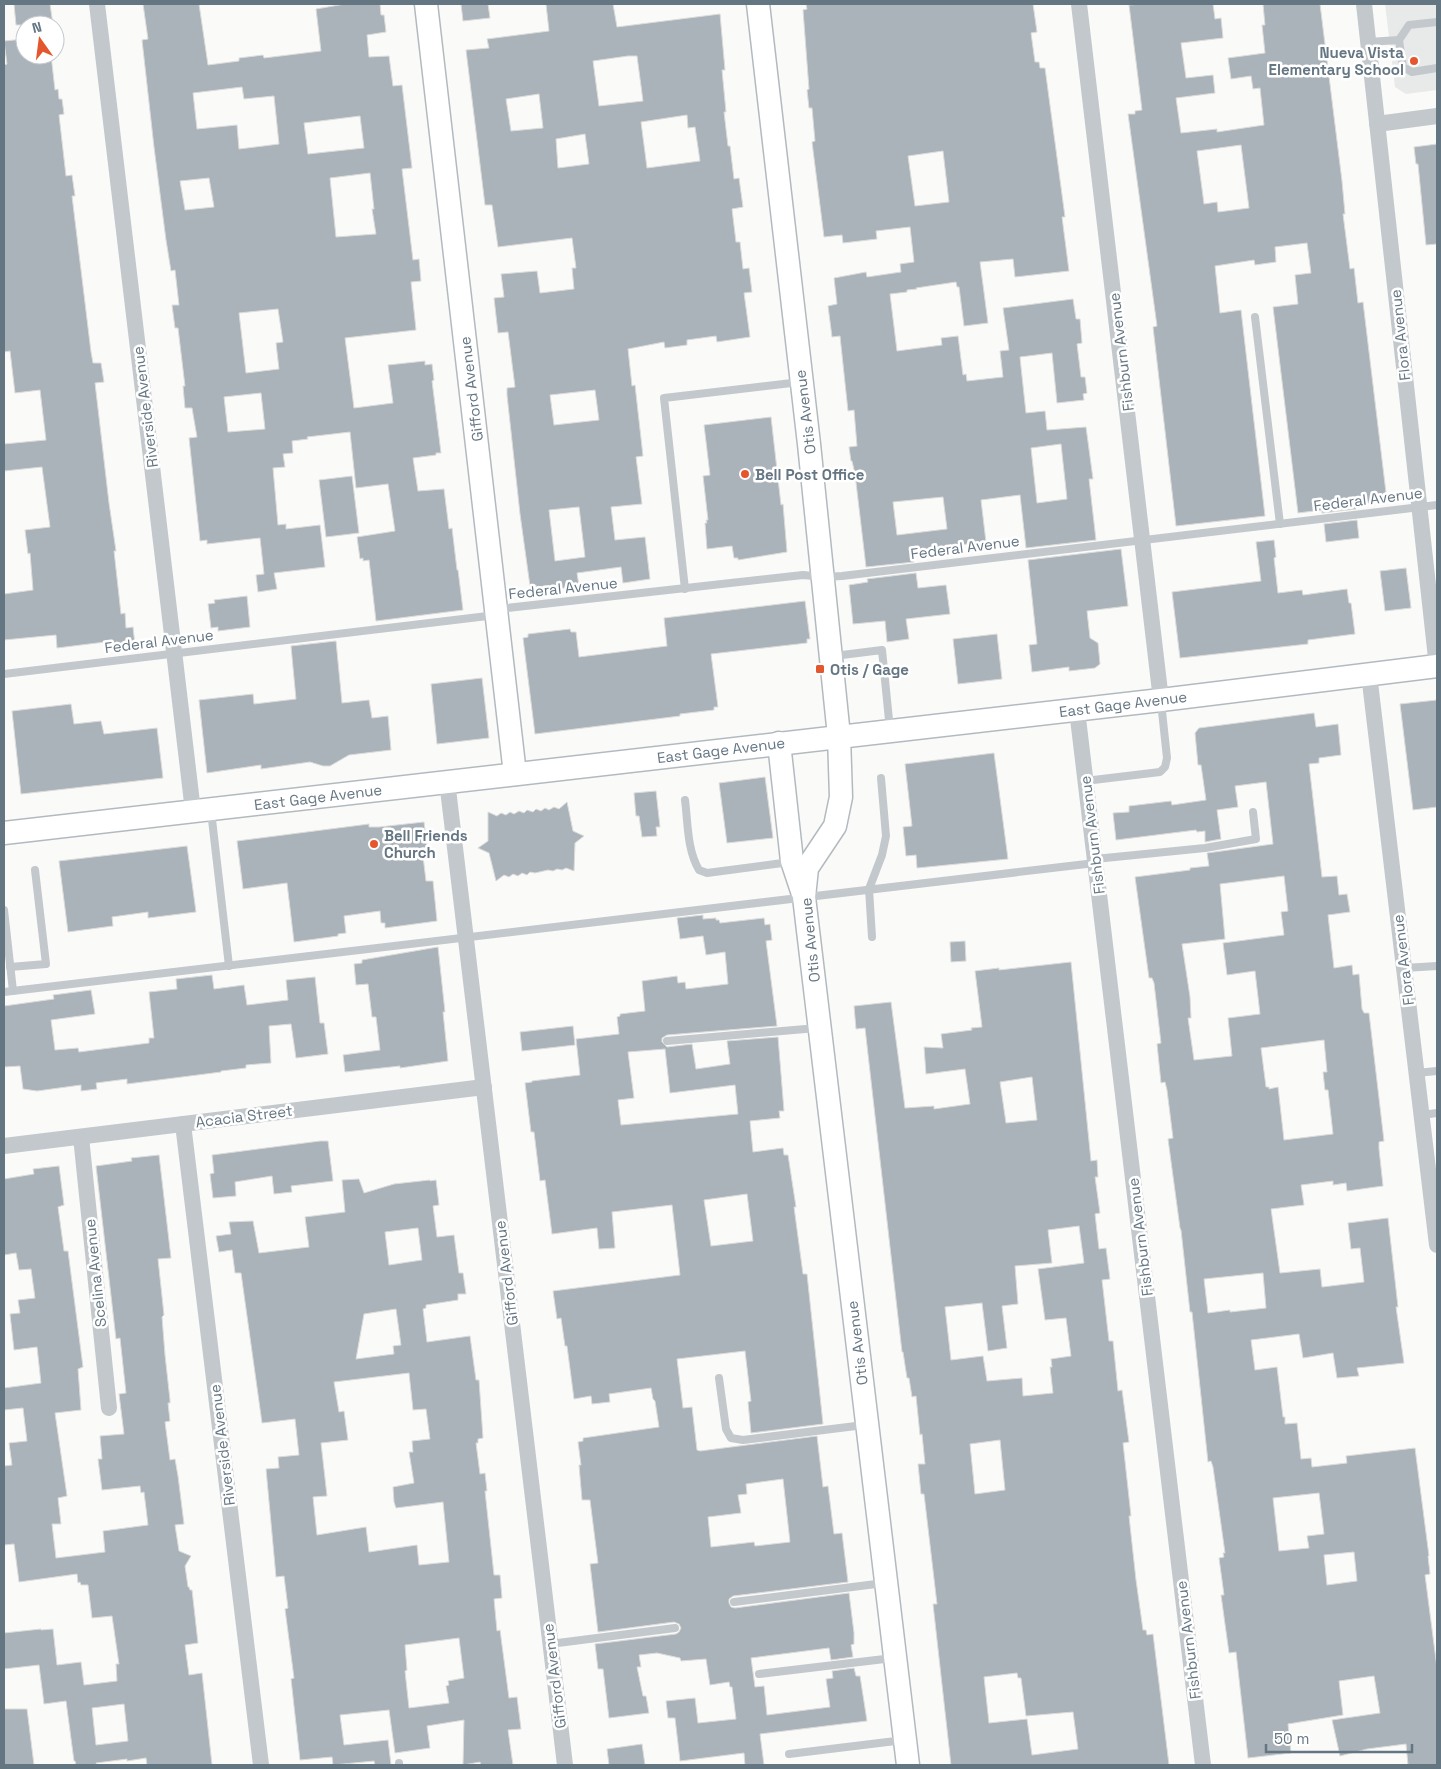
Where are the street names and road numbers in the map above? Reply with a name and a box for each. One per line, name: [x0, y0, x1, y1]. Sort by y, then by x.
street label: Flora Avenue: [1386, 288, 1414, 382]
street label: Fishburn Avenue: [1104, 292, 1138, 412]
street label: Gifford Avenue: [455, 335, 487, 443]
street label: Riverside Avenue: [128, 345, 162, 469]
street label: Otis Avenue: [790, 368, 820, 455]
street label: Federal Avenue: [1312, 483, 1424, 515]
street label: Federal Avenue: [909, 531, 1021, 563]
street label: Federal Avenue: [507, 573, 619, 603]
street label: Federal Avenue: [103, 625, 215, 657]
street label: East Gage Avenue: [1058, 687, 1188, 721]
street label: East Gage Avenue: [656, 733, 786, 767]
street label: Fishburn Avenue: [1075, 775, 1109, 895]
street label: East Gage Avenue: [253, 780, 383, 814]
street label: Otis Avenue: [796, 897, 824, 983]
street label: Flora Avenue: [1388, 913, 1418, 1007]
street label: Acacia Street: [194, 1101, 294, 1131]
street label: Fishburn Avenue: [1123, 1177, 1157, 1297]
street label: Scelina Avenue: [80, 1218, 110, 1328]
street label: Gifford Avenue: [490, 1219, 522, 1327]
street label: Otis Avenue: [842, 1299, 872, 1386]
street label: Riverside Avenue: [205, 1383, 239, 1507]
street label: Fishburn Avenue: [1171, 1580, 1205, 1700]
street label: Gifford Avenue: [538, 1622, 570, 1730]

